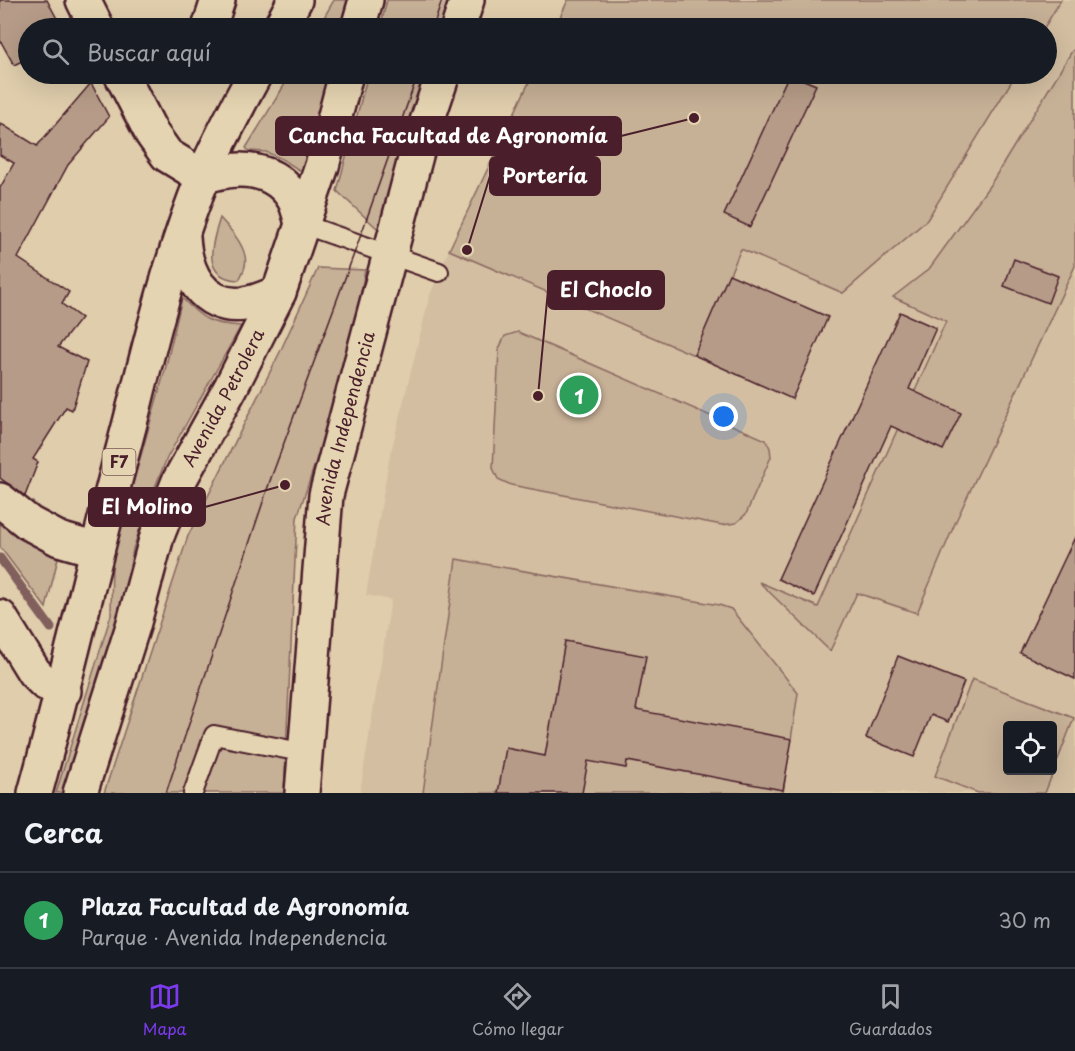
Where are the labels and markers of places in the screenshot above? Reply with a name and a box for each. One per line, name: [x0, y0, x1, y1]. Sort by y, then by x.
callout: Cancha Facultad de Agronomía: [276, 117, 621, 155]
callout: Portería: [490, 157, 600, 195]
callout: El Choclo: [548, 271, 664, 309]
pin: 1: [560, 372, 598, 418]
callout: El Molino: [89, 488, 205, 526]

